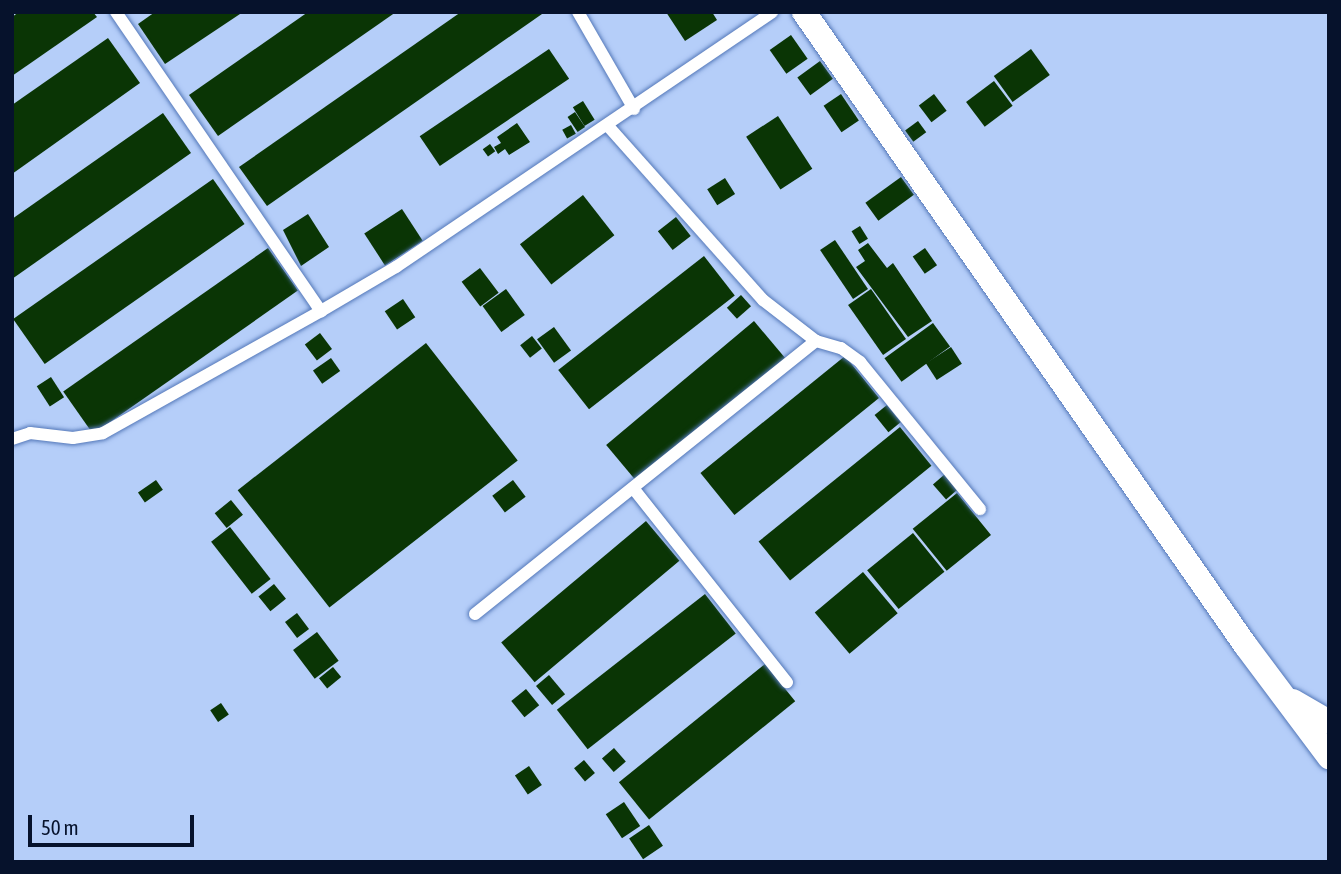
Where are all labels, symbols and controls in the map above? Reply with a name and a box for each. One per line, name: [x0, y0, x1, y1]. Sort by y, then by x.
scale bar: [32, 800, 198, 844]
text: 50 m: [41, 815, 79, 839]

